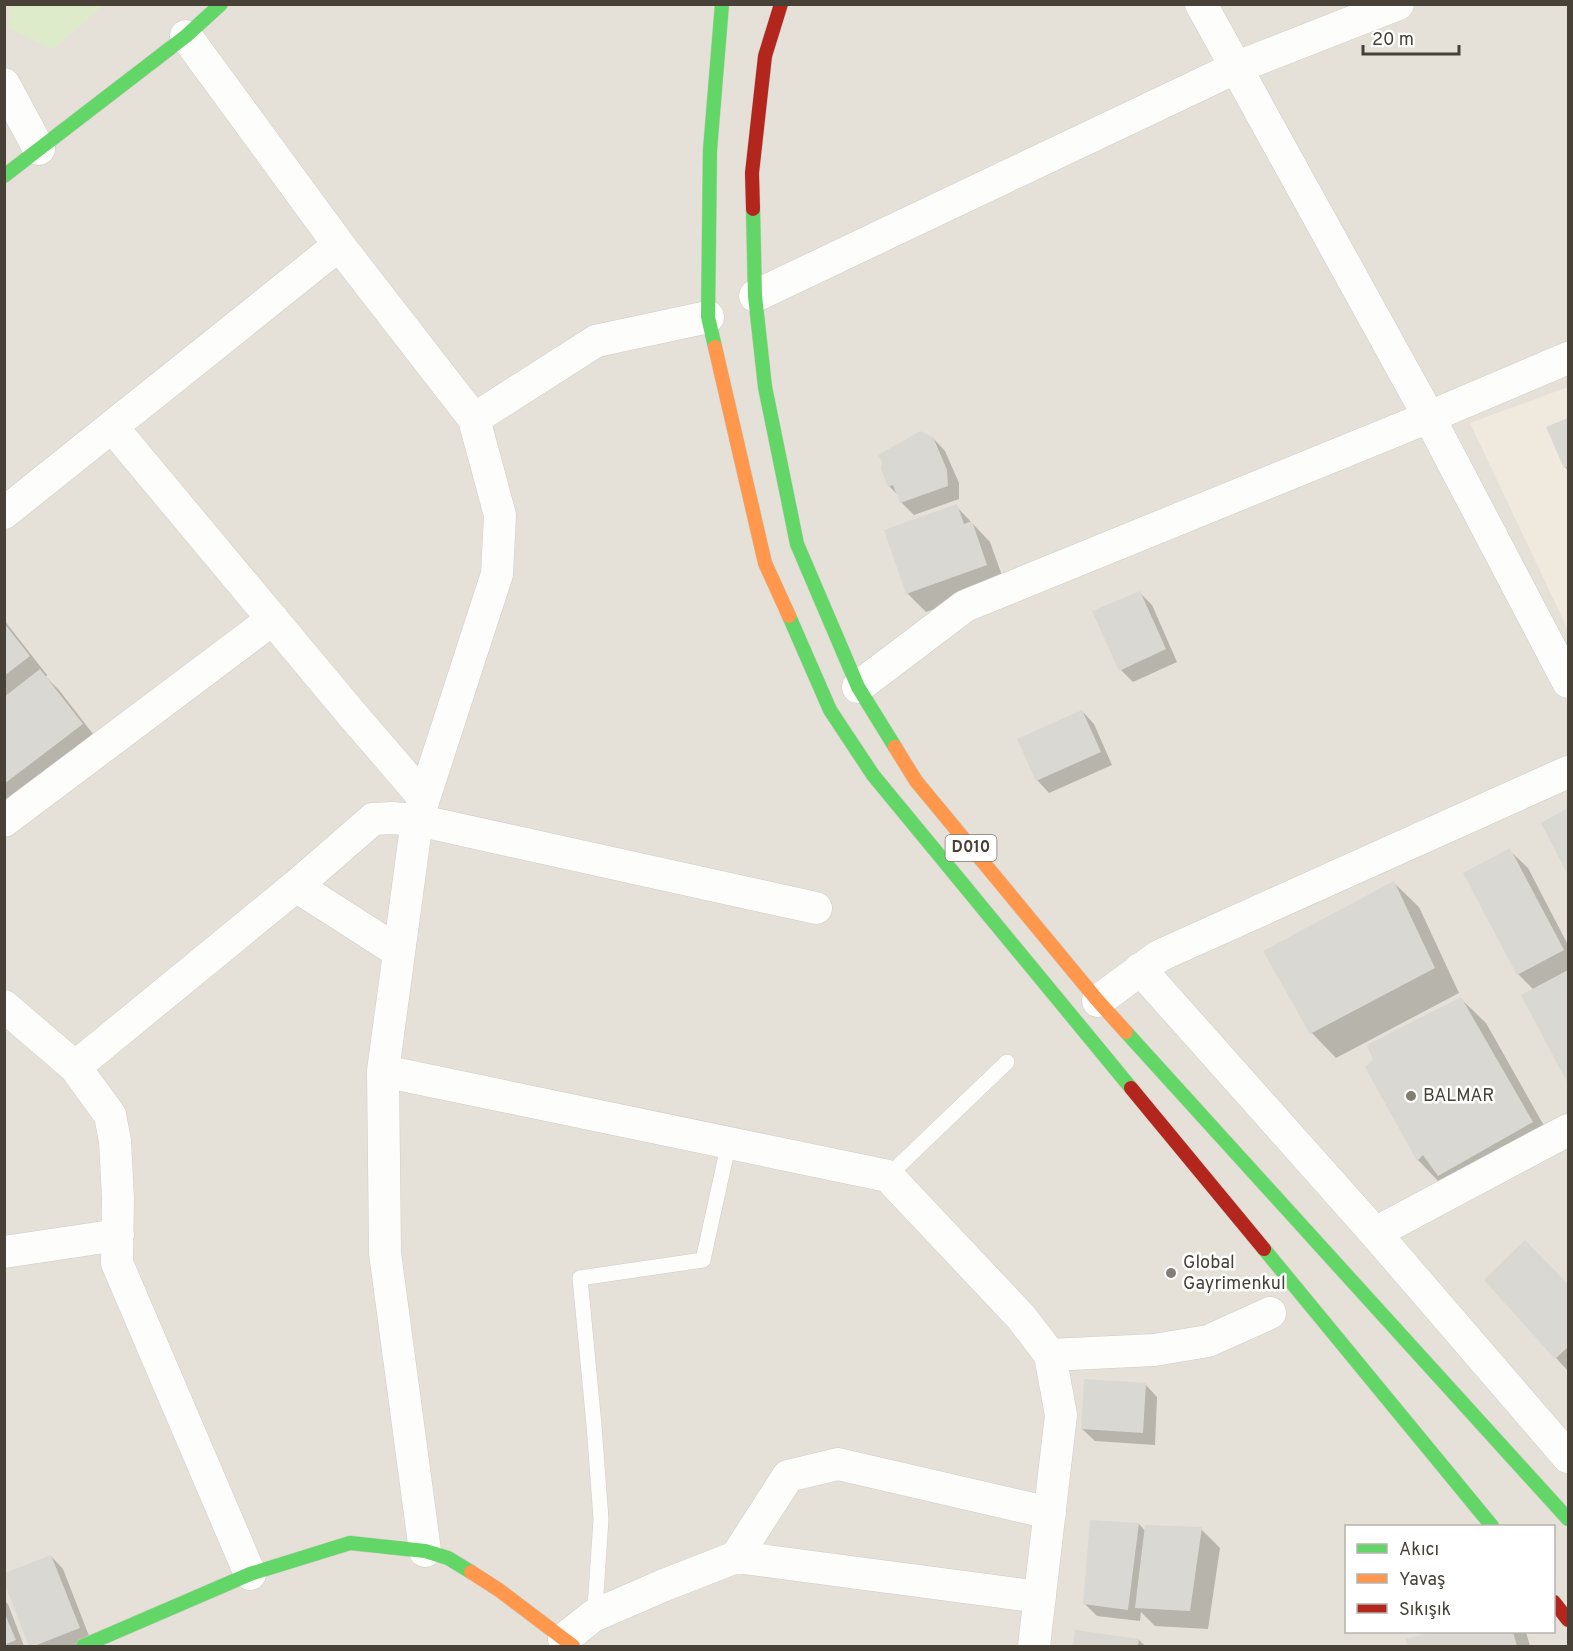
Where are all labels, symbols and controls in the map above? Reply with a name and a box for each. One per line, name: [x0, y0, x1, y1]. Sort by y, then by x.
scale bar: [1363, 18, 1459, 56]
text: 20 m: [1372, 29, 1414, 52]
road number: D010: [946, 835, 996, 861]
place label: BALMAR: [1423, 1085, 1494, 1108]
marker: BALMAR: [1404, 1089, 1418, 1103]
place label: Global Gayrimenkul: [1183, 1252, 1286, 1296]
marker: Global Gayrimenkul: [1164, 1266, 1178, 1280]
legend: [1345, 1525, 1555, 1633]
text: Akıcı: [1399, 1539, 1439, 1562]
text: Yavaş: [1399, 1569, 1445, 1592]
text: Sıkışık: [1399, 1599, 1451, 1622]

